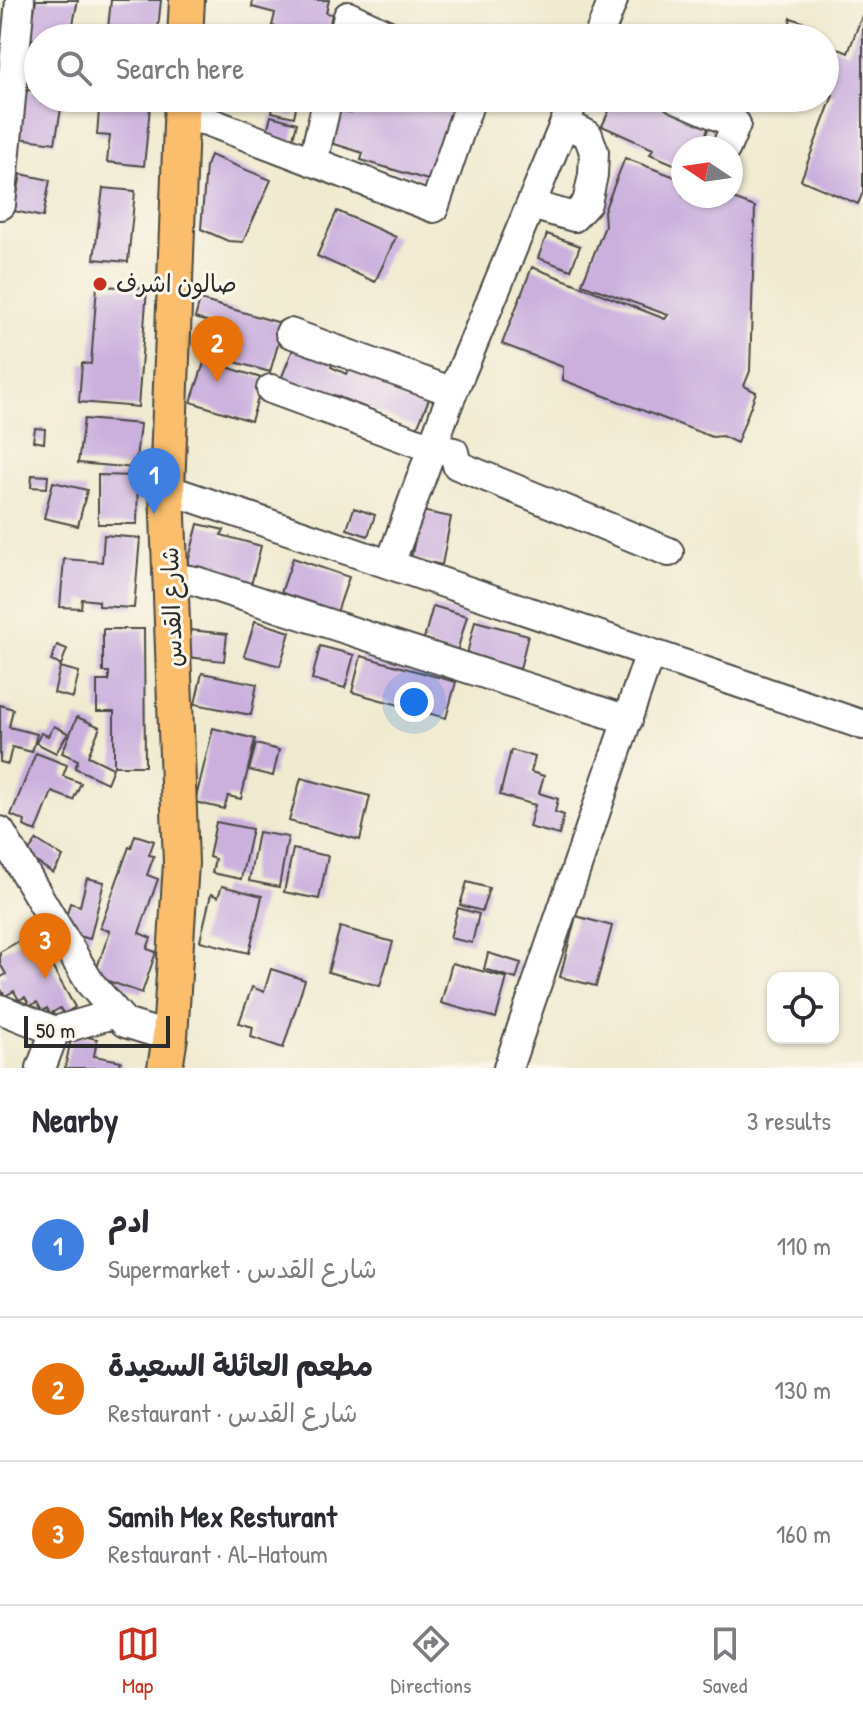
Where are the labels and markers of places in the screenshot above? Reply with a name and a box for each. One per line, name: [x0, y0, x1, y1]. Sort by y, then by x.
place label: صالون اشرف: [116, 267, 237, 300]
marker: صالون اشرف: [91, 275, 109, 293]
pin: 2: [191, 316, 243, 382]
pin: 1: [128, 448, 180, 514]
pin: 3: [19, 913, 71, 979]

